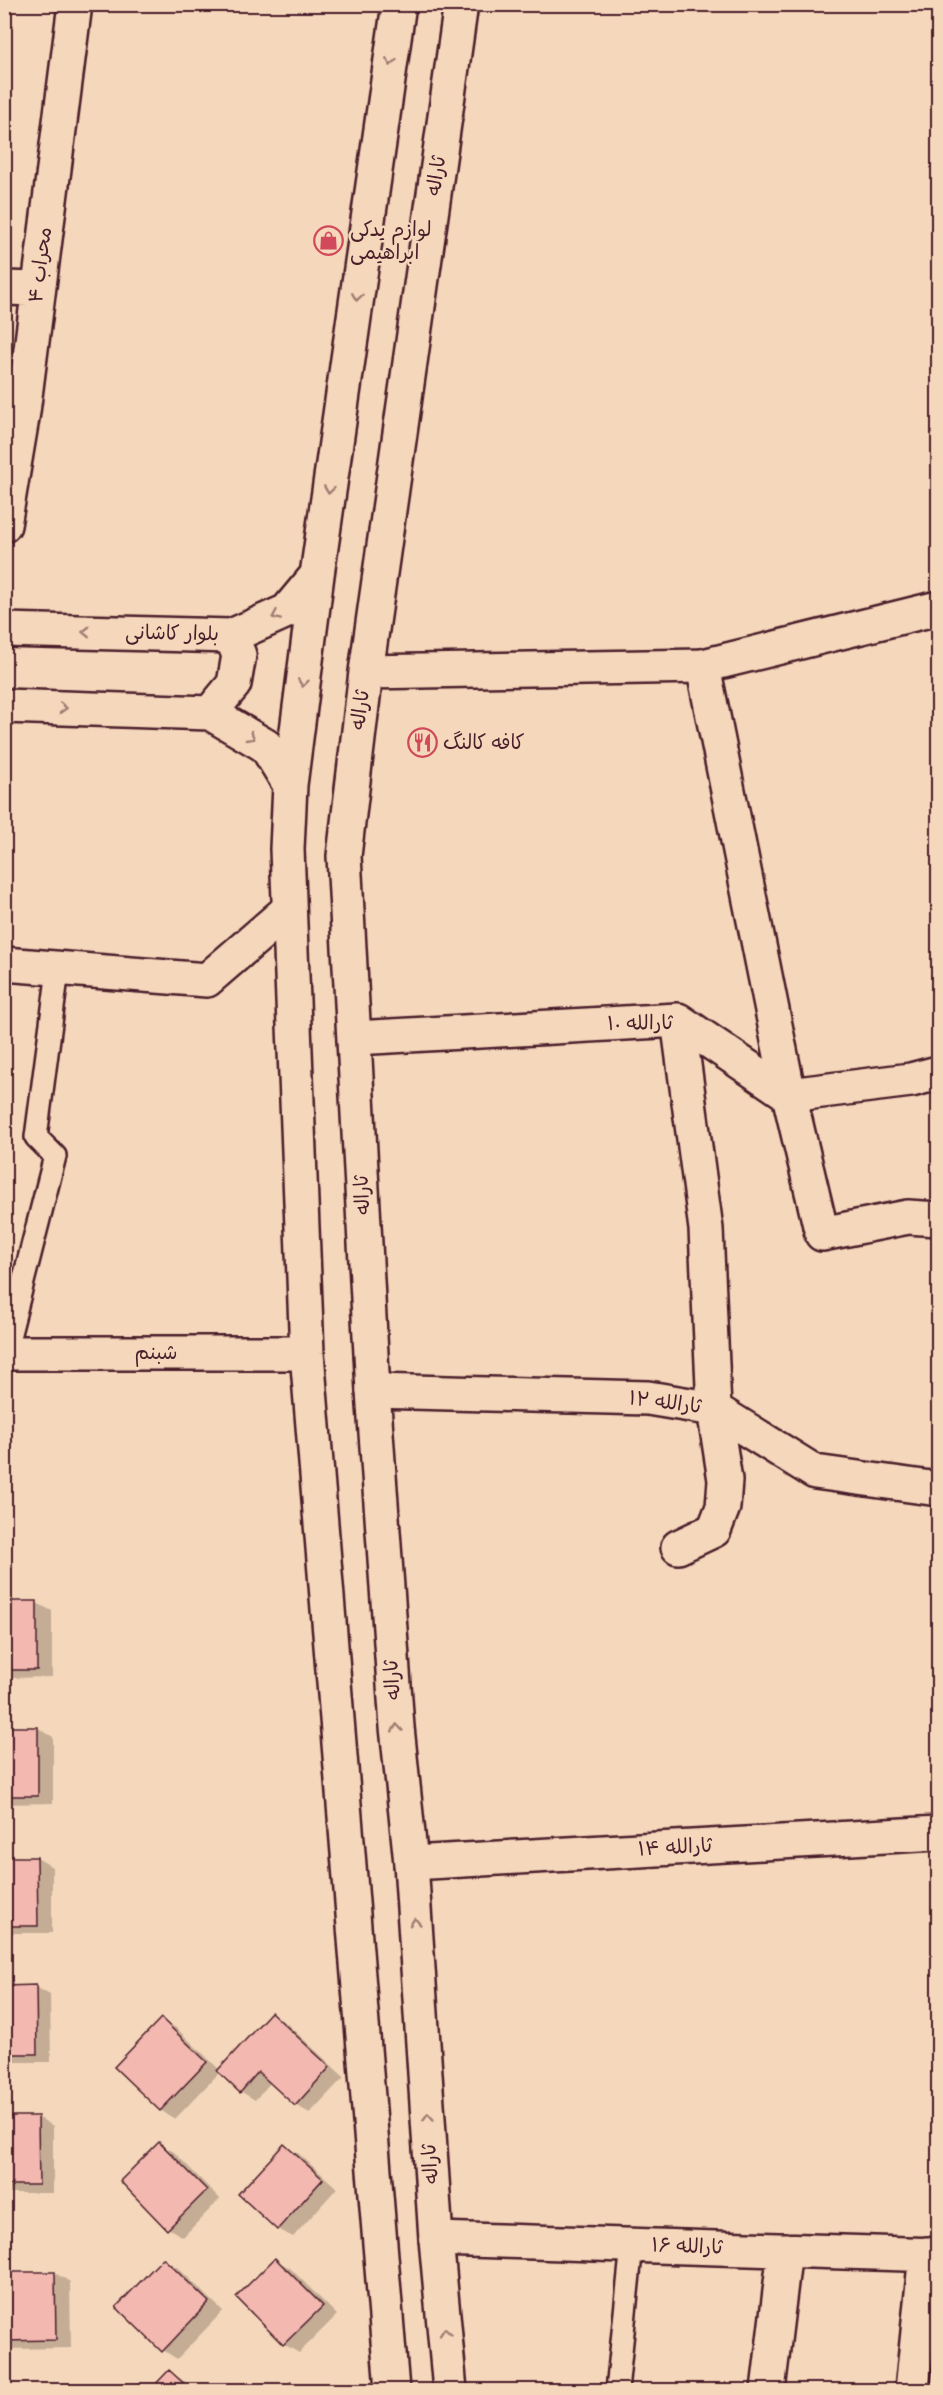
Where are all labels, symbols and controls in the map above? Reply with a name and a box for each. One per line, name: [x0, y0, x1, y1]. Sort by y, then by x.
one-way arrow: [385, 58, 397, 67]
street label: ثاراله: [421, 153, 453, 198]
place label: لوازم یدکی ابراهیمی: [350, 217, 431, 267]
shop icon: لوازم یدکی ابراهیمی: [313, 225, 345, 257]
street label: محراب ۴: [23, 226, 59, 304]
one-way arrow: [352, 292, 364, 302]
one-way arrow: [324, 485, 336, 495]
one-way arrow: [272, 608, 283, 620]
street label: بلوار کاشانی: [125, 620, 219, 648]
one-way arrow: [81, 626, 90, 638]
one-way arrow: [297, 679, 310, 688]
street label: ثاراله: [345, 687, 377, 731]
one-way arrow: [58, 702, 67, 714]
restaurant icon: کافه کالنگ: [406, 727, 438, 759]
one-way arrow: [245, 730, 255, 742]
place label: کافه کالنگ: [443, 730, 525, 757]
street label: ثارالله ۱۰: [607, 1010, 674, 1038]
street label: ثاراله: [348, 1173, 378, 1216]
street label: شبنم: [135, 1340, 177, 1367]
street label: ثارالله ۱۲: [627, 1385, 704, 1421]
street label: ثاراله: [378, 1658, 408, 1701]
one-way arrow: [391, 1724, 404, 1733]
street label: ثارالله ۱۴: [637, 1833, 714, 1863]
one-way arrow: [408, 1918, 421, 1927]
one-way arrow: [422, 2112, 435, 2121]
street label: ثاراله: [416, 2142, 446, 2185]
street label: ثارالله ۱۶: [651, 2232, 724, 2262]
one-way arrow: [439, 2328, 452, 2337]

